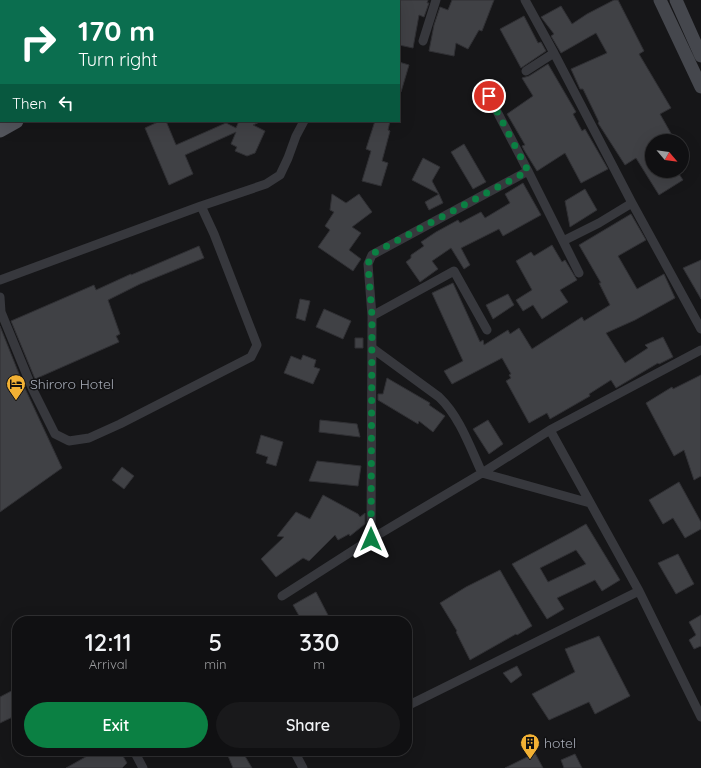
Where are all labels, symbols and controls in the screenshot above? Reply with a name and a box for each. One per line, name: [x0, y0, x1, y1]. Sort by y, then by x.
text: 170 m: [78, 13, 155, 48]
icon: right: [12, 16, 64, 68]
text: Turn right: [78, 48, 158, 71]
pin: [472, 79, 506, 113]
icon: arrive: [478, 85, 500, 107]
icon: left: [55, 92, 77, 114]
text: Then: [12, 94, 47, 113]
north arrow: [645, 134, 689, 178]
map controls: [645, 134, 689, 178]
hotel icon: Shiroro Hotel: [5, 373, 27, 401]
place label: Shiroro Hotel: [30, 375, 114, 393]
position arrow: [350, 518, 392, 560]
text: 12:11: [85, 627, 132, 657]
text: 5: [209, 627, 222, 657]
text: 330: [299, 627, 339, 657]
text: Arrival: [89, 656, 128, 672]
text: min: [204, 656, 226, 672]
text: m: [313, 656, 325, 672]
button: Exit: [24, 702, 208, 748]
button: Share: [216, 702, 400, 748]
building icon: hotel: [519, 732, 541, 760]
place label: hotel: [544, 734, 576, 752]

